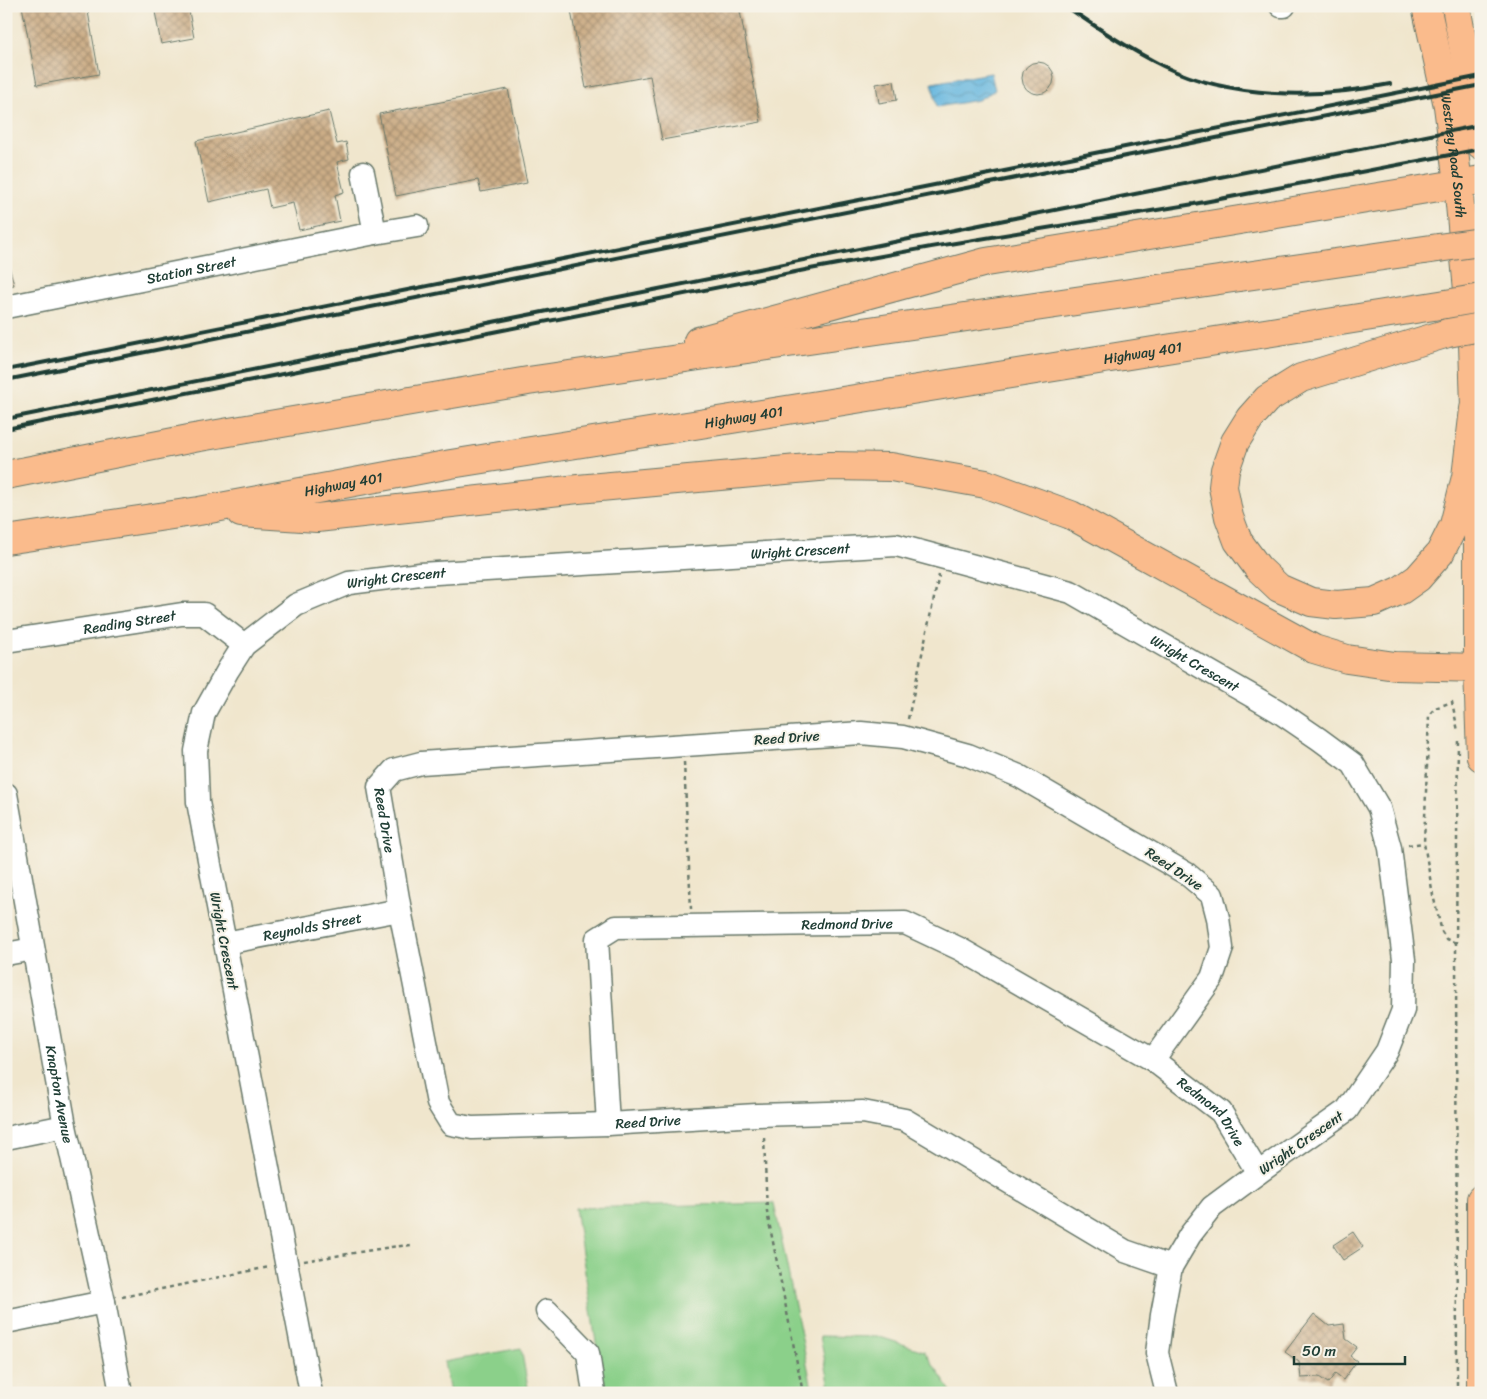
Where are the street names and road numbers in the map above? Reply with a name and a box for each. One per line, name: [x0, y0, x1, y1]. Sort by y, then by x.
street label: Westney Road South: [1433, 90, 1474, 219]
street label: Station Street: [144, 248, 240, 291]
street label: Highway 401: [1101, 334, 1184, 371]
street label: Highway 401: [703, 398, 785, 436]
street label: Highway 401: [302, 465, 385, 504]
street label: Wright Crescent: [750, 535, 852, 566]
street label: Wright Crescent: [345, 560, 448, 596]
street label: Reading Street: [82, 602, 179, 641]
street label: Wright Crescent: [1146, 628, 1245, 699]
street label: Reed Drive: [753, 723, 821, 753]
street label: Reed Drive: [367, 786, 403, 855]
street label: Reed Drive: [1140, 840, 1208, 898]
street label: Wright Crescent: [202, 890, 246, 993]
street label: Reynolds Street: [261, 905, 364, 948]
street label: Redmond Drive: [801, 911, 893, 937]
street label: Knapton Avenue: [38, 1043, 81, 1146]
street label: Redmond Drive: [1172, 1070, 1252, 1152]
street label: Wright Crescent: [1253, 1103, 1350, 1182]
street label: Reed Drive: [615, 1107, 682, 1136]

